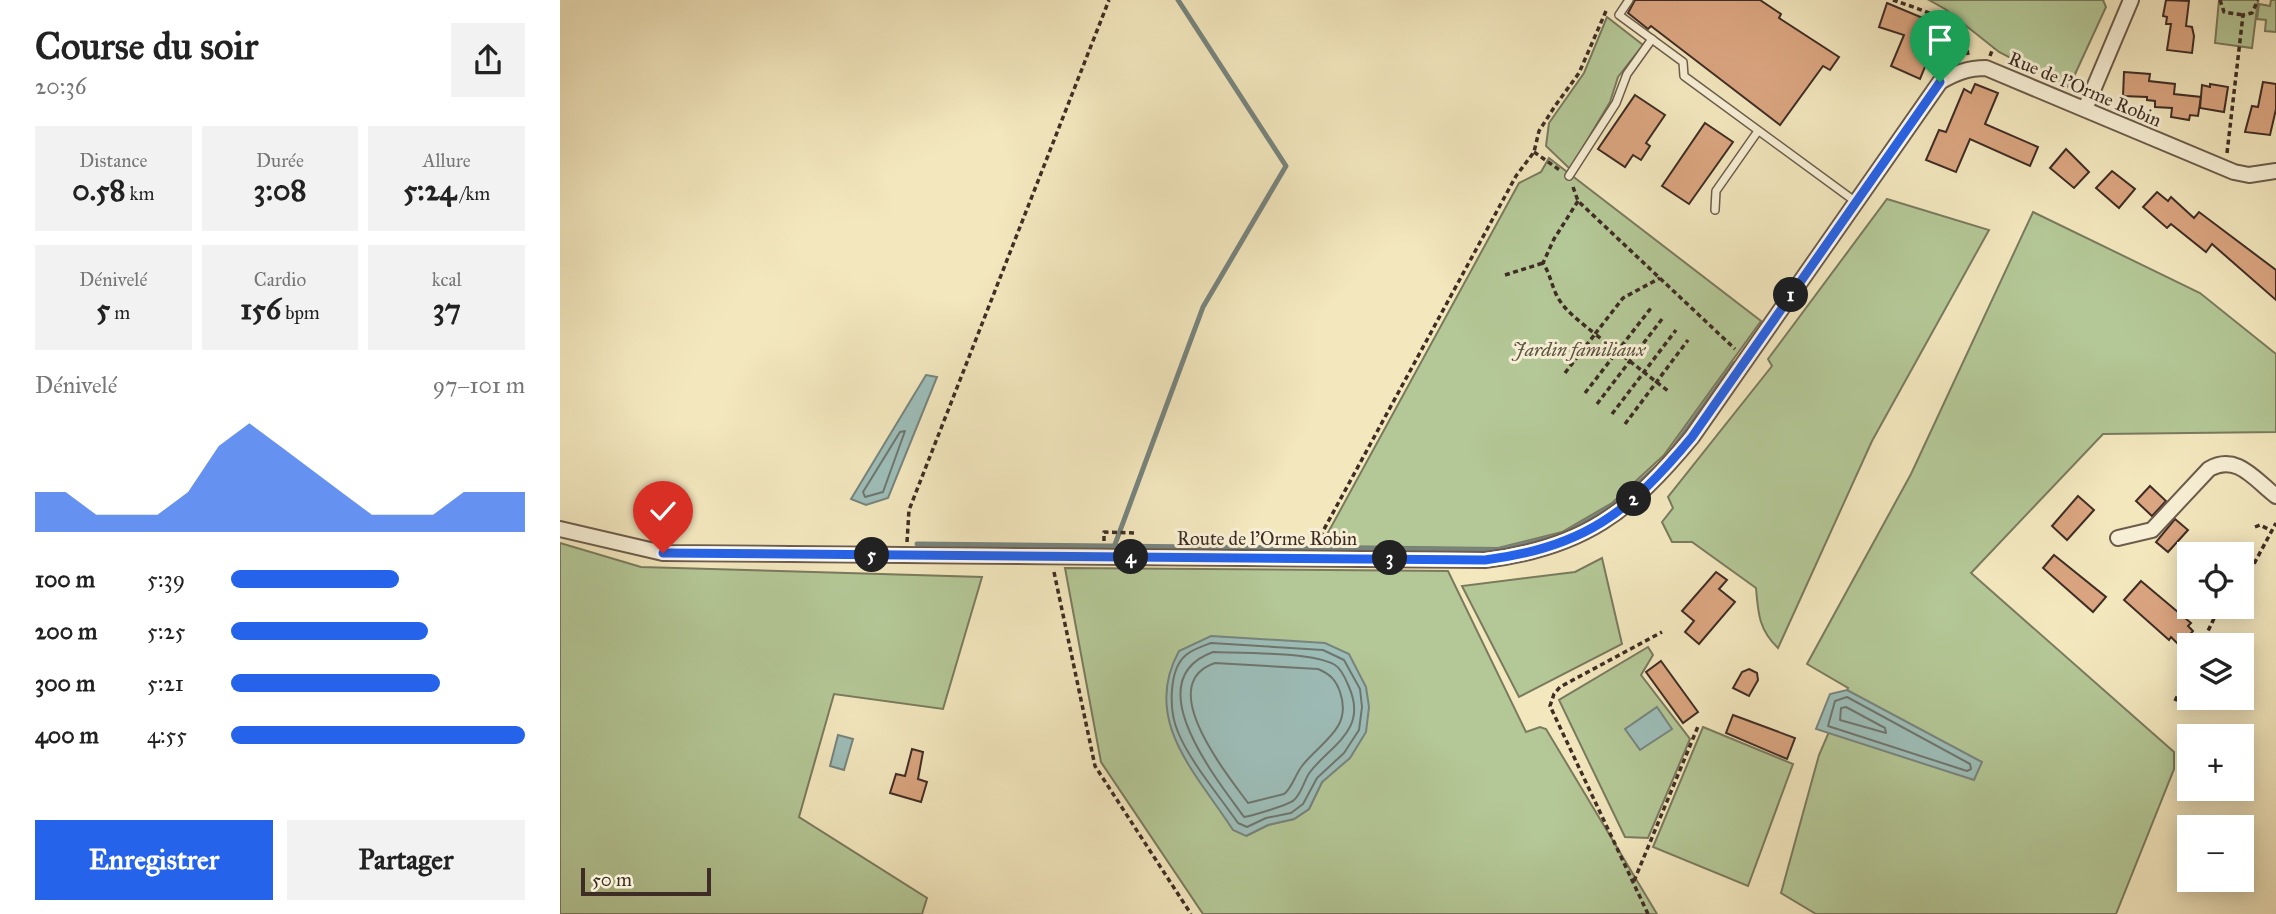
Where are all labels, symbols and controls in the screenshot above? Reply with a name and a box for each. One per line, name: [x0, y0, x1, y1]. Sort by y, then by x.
pin: [1910, 10, 1970, 82]
icon: arrive: [1921, 21, 1959, 59]
text: Course du soir: [35, 23, 258, 69]
button: share: [451, 23, 525, 97]
street label: Rue de l'Orme Robin: [2005, 46, 2165, 132]
text: 20:36: [35, 72, 87, 100]
text: Distance: [79, 149, 147, 172]
text: Durée: [256, 149, 304, 172]
text: Allure: [423, 149, 471, 172]
text: 0.58: [72, 172, 125, 208]
text: 3:08: [254, 172, 306, 208]
text: 5:24: [403, 172, 456, 208]
text: km: [125, 182, 154, 205]
text: /km: [456, 182, 490, 205]
text: Dénivelé: [79, 268, 147, 291]
text: Cardio: [254, 268, 306, 291]
text: kcal: [432, 268, 462, 291]
pin: 1: [1774, 278, 1808, 312]
text: 1: [1787, 283, 1794, 306]
text: 5: [96, 291, 110, 327]
text: 156: [240, 291, 281, 327]
text: 37: [433, 291, 461, 327]
text: m: [110, 301, 130, 324]
text: bpm: [281, 301, 320, 324]
park label: Jardin familiaux: [1511, 338, 1646, 361]
text: Dénivelé: [35, 371, 117, 399]
text: 97–101 m: [433, 371, 525, 399]
pin: [633, 481, 693, 553]
pin: 2: [1616, 482, 1652, 516]
text: 2: [1629, 487, 1638, 510]
icon: check: [644, 492, 682, 530]
street label: Route de l'Orme Robin: [1177, 527, 1357, 550]
pin: 5: [854, 538, 890, 572]
pin: 4: [1114, 540, 1148, 574]
pin: 3: [1372, 540, 1408, 576]
map controls: [2177, 542, 2254, 892]
button: locate: [2177, 542, 2254, 619]
text: 5: [867, 543, 876, 566]
text: 4: [1125, 545, 1136, 568]
text: 3: [1386, 546, 1393, 569]
text: 100 m: [35, 565, 95, 593]
text: 5:39: [147, 565, 185, 593]
text: 200 m: [35, 617, 97, 645]
text: 5:25: [147, 617, 185, 645]
button: layers: [2177, 633, 2254, 710]
text: 300 m: [35, 669, 95, 697]
text: 5:21: [147, 669, 184, 697]
text: 400 m: [35, 721, 99, 749]
text: 4:55: [147, 721, 187, 749]
button: +: [2177, 724, 2254, 801]
button: −: [2177, 815, 2254, 892]
button: Enregistrer: [35, 820, 273, 900]
button: Partager: [287, 820, 525, 900]
scale bar: [581, 865, 710, 897]
text: 50 m: [592, 868, 632, 891]

